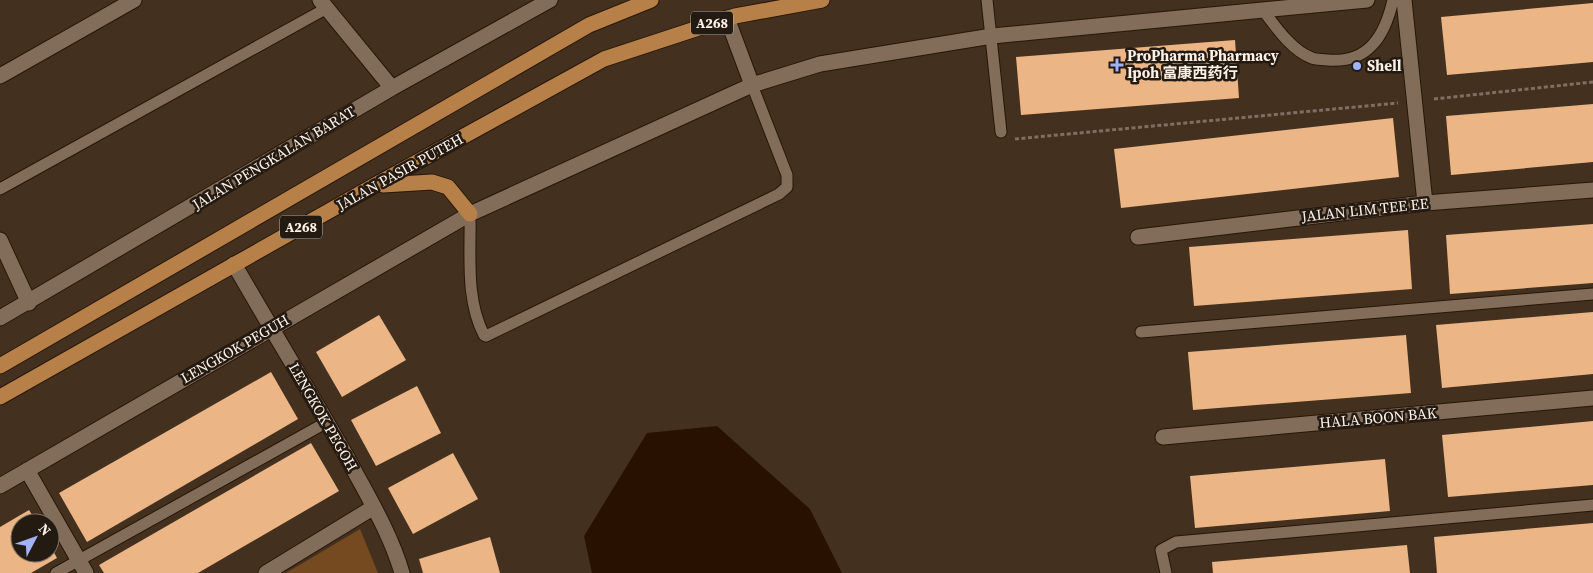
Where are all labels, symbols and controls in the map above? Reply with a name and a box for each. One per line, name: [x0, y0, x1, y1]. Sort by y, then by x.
road number: A268: [691, 12, 733, 34]
place label: ProPharma Pharmacy Ipoh 富康西药行: [1127, 45, 1279, 83]
place label: Shell: [1367, 55, 1402, 76]
marker: ProPharma Pharmacy Ipoh 富康西药行: [1111, 59, 1123, 71]
marker: Shell: [1351, 60, 1363, 72]
street label: JALAN PENGKALAN BARAT: [187, 100, 359, 215]
street label: JALAN PASIR PUTEH: [332, 128, 467, 216]
street label: JALAN LIM TEE EE: [1299, 192, 1430, 227]
road number: A268: [280, 216, 322, 238]
street label: LENGKOK PEGUH: [177, 309, 293, 388]
street label: LENGKOK PEGOH: [284, 359, 363, 475]
street label: HALA BOON BAK: [1318, 402, 1437, 433]
north arrow: [10, 513, 60, 563]
text: N: [34, 519, 56, 540]

